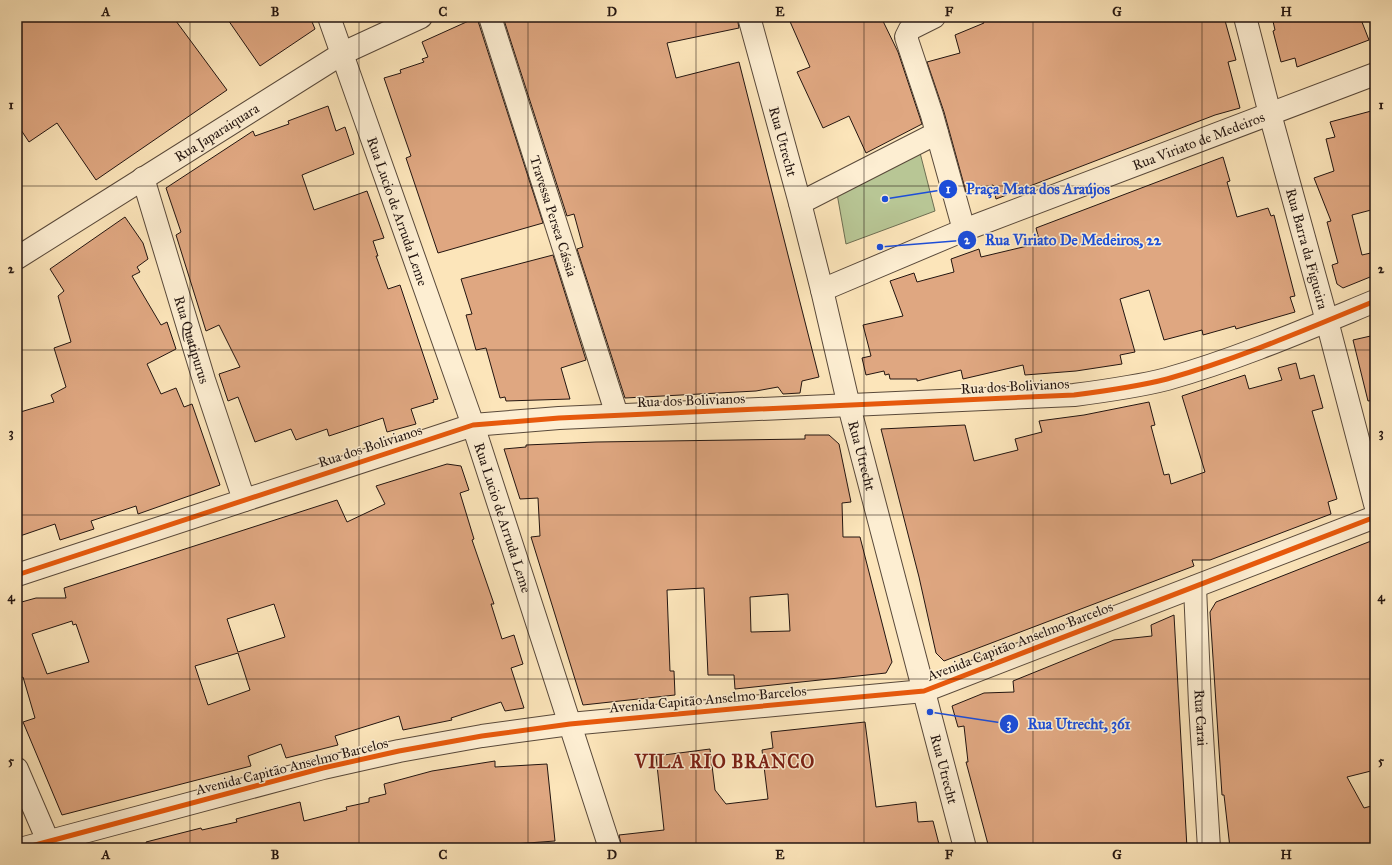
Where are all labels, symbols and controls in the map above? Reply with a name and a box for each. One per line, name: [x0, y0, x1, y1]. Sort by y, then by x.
text: A: [101, 4, 111, 20]
text: B: [271, 4, 280, 20]
text: C: [439, 4, 448, 20]
text: D: [607, 4, 617, 20]
text: E: [775, 4, 785, 20]
text: F: [945, 4, 954, 20]
text: G: [1112, 4, 1122, 20]
text: H: [1280, 4, 1292, 20]
text: 1: [8, 97, 14, 113]
text: 1: [1378, 97, 1384, 113]
street label: Rua Japaraiquara: [172, 100, 263, 166]
street label: Rua Utrecht: [765, 105, 800, 178]
street label: Rua Viriato de Medeiros: [1130, 109, 1267, 174]
street label: Rua Lucio de Arruda Leme: [363, 135, 431, 288]
street label: Travessa Persea Cássia: [526, 154, 580, 279]
callout: Praça Mata dos Araújos: [938, 175, 1118, 202]
text: Praça Mata dos Araújos: [966, 180, 1110, 199]
text: 1: [946, 182, 951, 196]
street label: Rua Barra da Figueira: [1282, 187, 1331, 311]
callout: Rua Viriato De Medeiros, 22: [957, 227, 1169, 254]
text: Rua Viriato De Medeiros, 22: [985, 231, 1162, 249]
text: 2: [964, 233, 971, 247]
text: 2: [8, 261, 15, 277]
text: 2: [1378, 261, 1385, 277]
street label: Rua Quatipurus: [170, 294, 213, 386]
street label: Rua dos Bolivianos: [960, 375, 1070, 398]
street label: Rua dos Bolivianos: [636, 390, 746, 411]
street label: Rua Utrecht: [844, 419, 879, 492]
street label: Rua dos Bolivianos: [316, 422, 424, 471]
text: 3: [8, 425, 14, 441]
text: 3: [1378, 425, 1384, 441]
street label: Rua Lucio de Arruda Leme: [470, 440, 535, 595]
text: 4: [7, 589, 15, 605]
text: 4: [1377, 589, 1385, 605]
street label: Avenida Capitão Anselmo Barcelos: [924, 598, 1115, 685]
street label: Avenida Capitão Anselmo Barcelos: [608, 682, 807, 717]
street label: Rua Carai: [1190, 689, 1211, 747]
callout: Rua Utrecht, 361: [999, 711, 1138, 738]
text: Rua Utrecht, 361: [1027, 715, 1131, 734]
text: 3: [1007, 717, 1012, 732]
street label: Rua Utrecht: [926, 732, 961, 806]
street label: Avenida Capitão Anselmo Barcelos: [193, 734, 390, 799]
district label: VILA RIO BRANCO: [634, 751, 815, 773]
text: 5: [8, 753, 15, 769]
text: 5: [1378, 753, 1385, 769]
text: A: [101, 847, 111, 863]
text: B: [271, 847, 280, 863]
text: C: [439, 847, 448, 863]
text: D: [607, 847, 617, 863]
text: E: [775, 847, 785, 863]
text: F: [945, 847, 954, 863]
text: G: [1112, 847, 1122, 863]
text: H: [1280, 847, 1292, 863]

